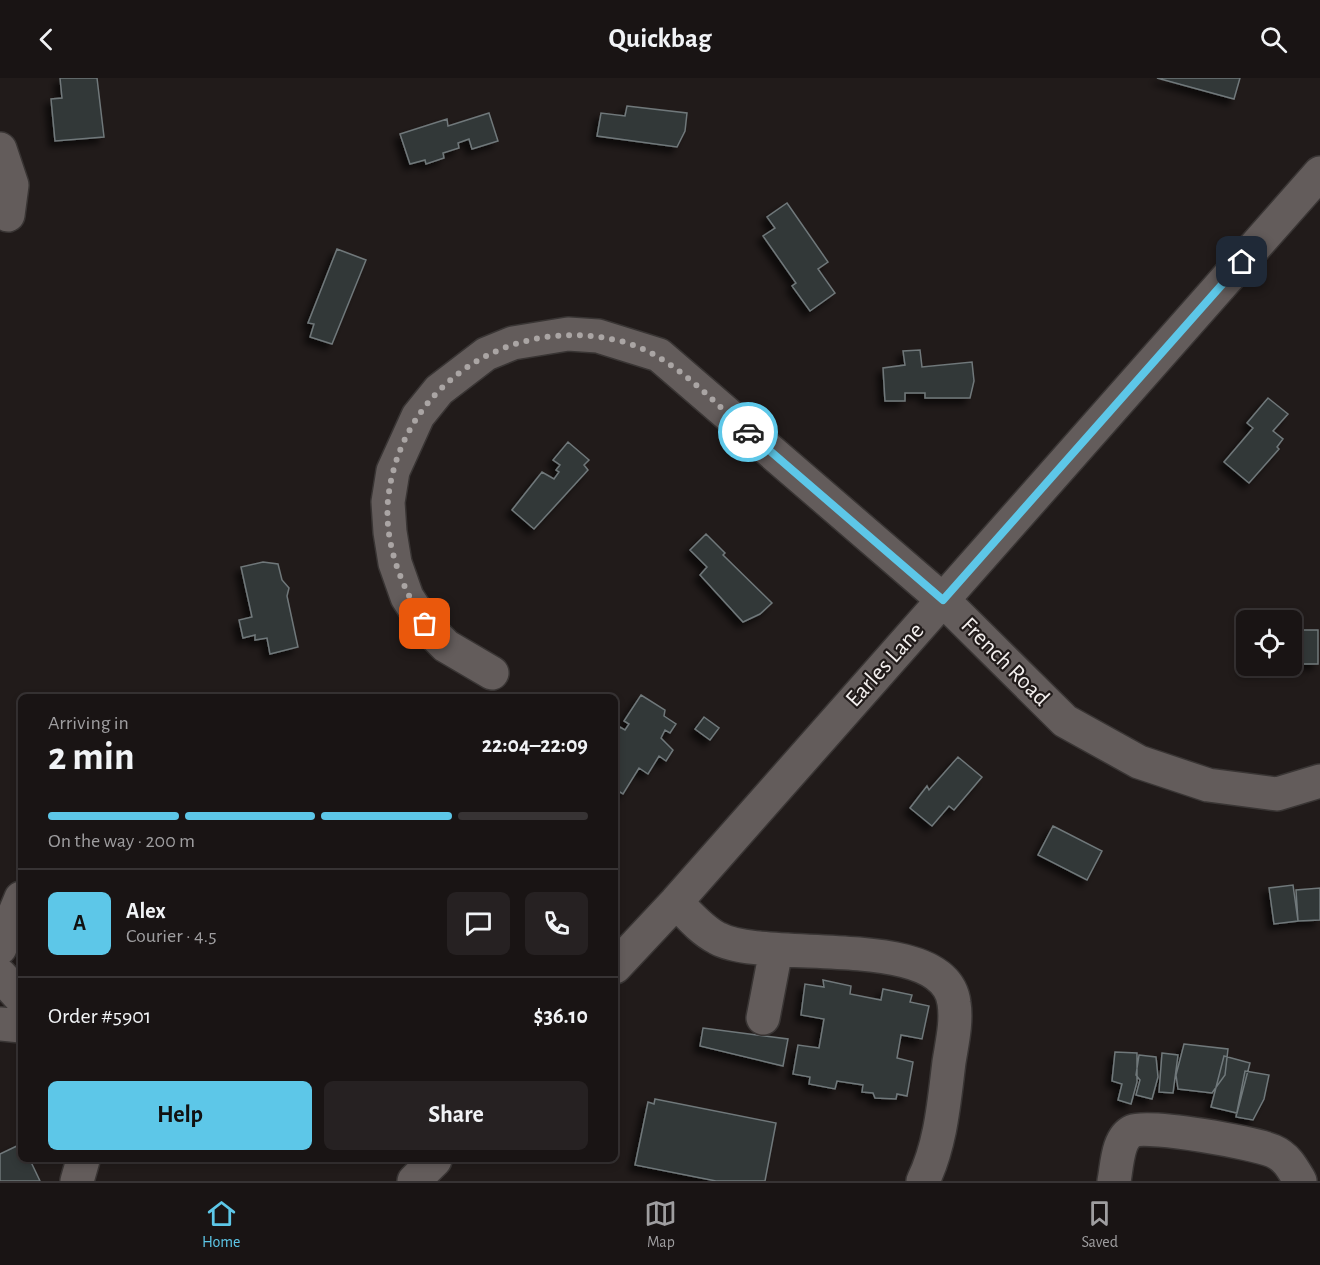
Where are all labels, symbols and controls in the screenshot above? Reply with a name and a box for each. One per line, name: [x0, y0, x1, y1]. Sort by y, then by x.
icon: back: [30, 23, 63, 56]
icon: search: [1257, 23, 1290, 56]
text: Quickbag: [609, 25, 711, 52]
pin: [1216, 236, 1267, 287]
icon: home: [1225, 245, 1258, 278]
courier: [718, 402, 778, 462]
icon: car: [732, 416, 765, 449]
pin: [399, 598, 450, 649]
icon: bag: [408, 607, 441, 640]
map controls: [1236, 610, 1302, 676]
button: locate: [1236, 610, 1302, 676]
street label: French Road: [956, 613, 1054, 711]
street label: Earles Lane: [841, 618, 929, 712]
text: Arriving in: [48, 713, 129, 733]
text: 22:04–22:09: [482, 734, 588, 756]
text: 2 min: [48, 738, 135, 777]
text: On the way · 200 m: [48, 831, 195, 851]
button: chat: [447, 892, 510, 955]
button: phone: [525, 892, 588, 955]
text: Alex: [126, 900, 166, 922]
text: A: [73, 912, 86, 934]
text: Courier · 4.5: [126, 926, 217, 946]
text: Order #5901: [48, 1005, 151, 1027]
text: $36.10: [534, 1005, 588, 1027]
button: Help: [48, 1081, 312, 1150]
button: Share: [324, 1081, 588, 1150]
tab: Home: [202, 1197, 240, 1252]
tab: Map: [644, 1197, 677, 1252]
tab: Saved: [1081, 1197, 1118, 1252]

